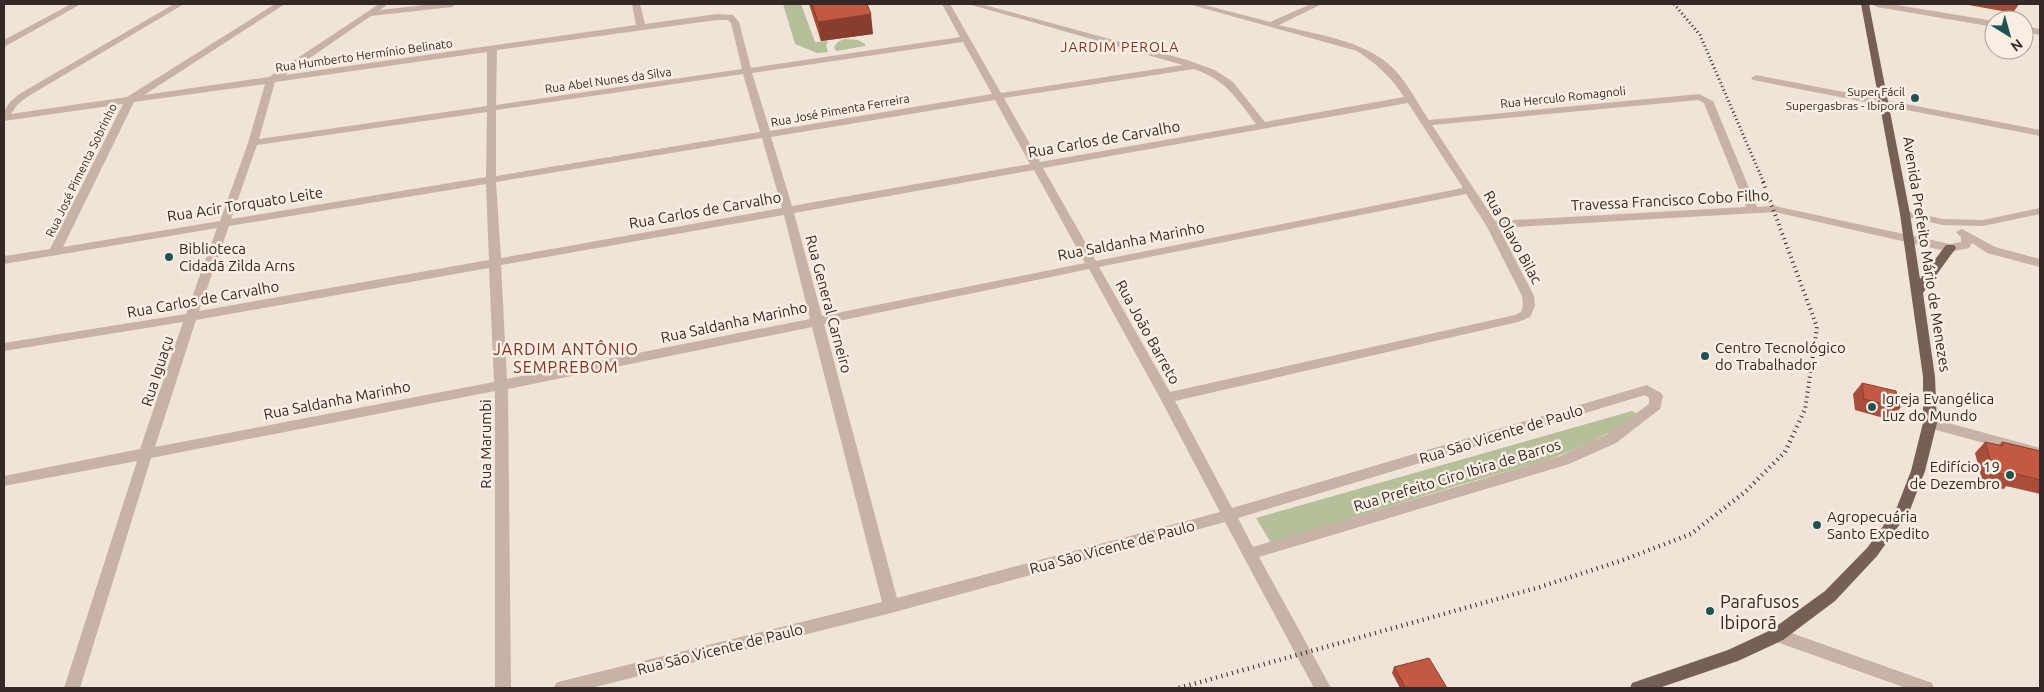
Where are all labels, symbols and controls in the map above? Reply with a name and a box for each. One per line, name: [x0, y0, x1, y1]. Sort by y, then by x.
north arrow: [1984, 10, 2034, 60]
street label: Rua Humberto Hermínio Belinato: [275, 36, 453, 74]
text: N: [2008, 36, 2026, 55]
district label: JARDIM PEROLA: [1061, 39, 1179, 55]
street label: Rua Abel Nunes da Silva: [544, 65, 672, 95]
street label: Rua Herculo Romagnoli: [1500, 84, 1626, 110]
place label: Super Fácil Supergasbras - Ibiporã: [1786, 85, 1905, 112]
street label: Rua José Pimenta Ferreira: [770, 91, 910, 129]
marker: Super Fácil Supergasbras - Ibiporã: [1909, 92, 1921, 104]
street label: Rua José Pimenta Sobrinho: [43, 101, 119, 239]
street label: Rua Carlos de Carvalho: [1027, 117, 1181, 161]
street label: Avenida Prefeito Mário de Menezes: [1900, 135, 1954, 373]
street label: Rua Acir Torquato Leite: [166, 183, 324, 225]
street label: Travessa Francisco Cobo Filho: [1570, 186, 1770, 214]
street label: Rua Carlos de Carvalho: [628, 188, 782, 232]
street label: Rua Olavo Bilac: [1480, 188, 1546, 286]
street label: Rua Saldanha Marinho: [1056, 218, 1206, 264]
street label: Rua General Carneiro: [802, 233, 856, 375]
place label: Biblioteca Cidadã Zilda Arns: [179, 240, 295, 274]
marker: Biblioteca Cidadã Zilda Arns: [163, 251, 175, 263]
street label: Rua Carlos de Carvalho: [126, 277, 280, 321]
street label: Rua João Barreto: [1112, 277, 1184, 387]
street label: Rua Saldanha Marinho: [659, 298, 809, 346]
street label: Rua Iguaçu: [138, 333, 176, 409]
district label: JARDIM ANTÔNIO SEMPREBOM: [493, 339, 639, 376]
place label: Centro Tecnológico do Trabalhador: [1715, 339, 1846, 373]
marker: Centro Tecnológico do Trabalhador: [1699, 350, 1711, 362]
street label: Rua Saldanha Marinho: [262, 377, 412, 423]
place label: Igreja Evangélica Luz do Mundo: [1882, 390, 1994, 424]
street label: Rua Marumbi: [477, 399, 494, 489]
street label: Rua São Vicente de Paulo: [1417, 401, 1585, 467]
marker: Igreja Evangélica Luz do Mundo: [1866, 401, 1878, 413]
street label: Rua Prefeito Ciro Ibira de Barros: [1351, 435, 1563, 515]
place label: Edifício 19 de Dezembro: [1909, 458, 2000, 492]
marker: Edifício 19 de Dezembro: [2004, 469, 2016, 481]
place label: Agropecuária Santo Expedito: [1827, 508, 1929, 542]
street label: Rua São Vicente de Paulo: [1028, 517, 1196, 577]
marker: Agropecuária Santo Expedito: [1811, 519, 1823, 531]
place label: Parafusos Ibiporã: [1720, 591, 1799, 632]
marker: Parafusos Ibiporã: [1704, 605, 1716, 617]
street label: Rua São Vicente de Paulo: [635, 620, 805, 678]

